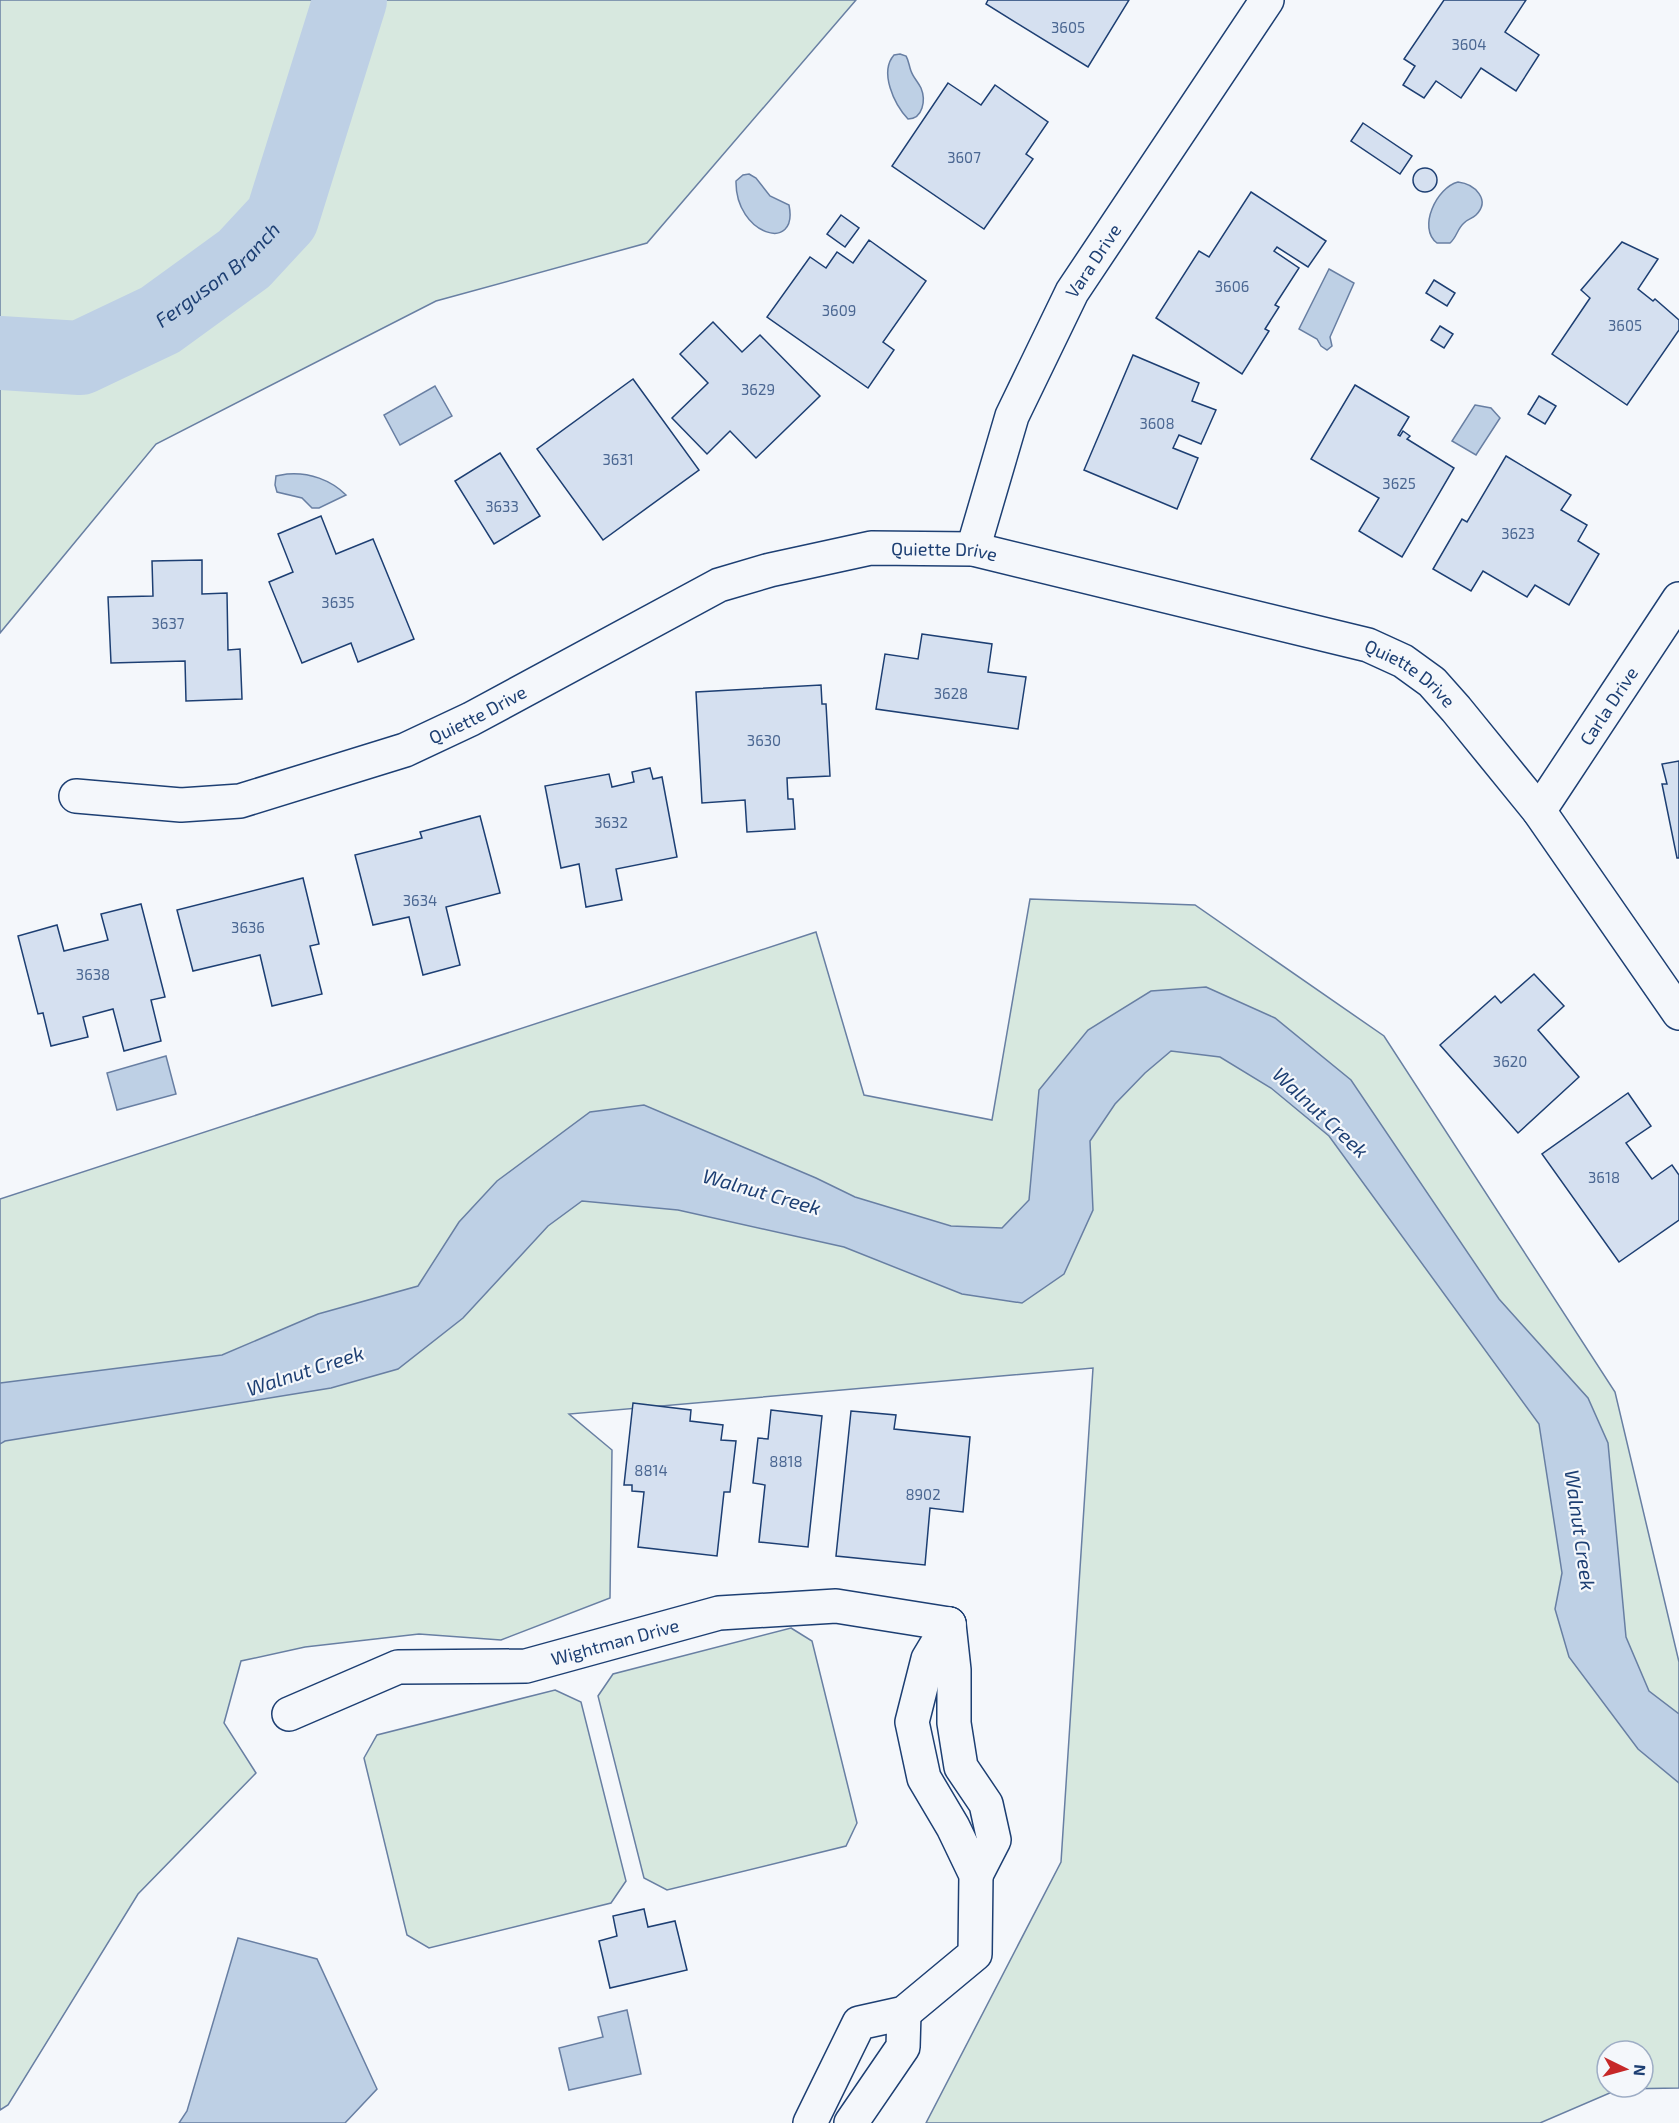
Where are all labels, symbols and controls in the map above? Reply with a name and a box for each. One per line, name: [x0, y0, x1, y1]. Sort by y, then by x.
house number: 3605: [1051, 18, 1085, 36]
house number: 3604: [1451, 35, 1487, 53]
house number: 3607: [947, 148, 981, 166]
water label: Ferguson Branch: [150, 217, 284, 332]
street label: Vara Drive: [1060, 220, 1125, 302]
house number: 3606: [1215, 277, 1249, 295]
house number: 3609: [822, 301, 856, 319]
house number: 3605: [1608, 316, 1642, 334]
house number: 3629: [741, 380, 775, 398]
house number: 3608: [1139, 414, 1175, 432]
house number: 3631: [602, 450, 634, 468]
house number: 3625: [1382, 474, 1416, 492]
house number: 3633: [485, 497, 519, 515]
house number: 3623: [1501, 524, 1535, 542]
street label: Quiette Drive: [891, 537, 1000, 566]
house number: 3635: [321, 593, 355, 611]
house number: 3637: [152, 614, 185, 632]
street label: Quiette Drive: [1361, 634, 1460, 712]
street label: Carla Drive: [1575, 662, 1642, 749]
street label: Quiette Drive: [425, 680, 530, 748]
house number: 3628: [934, 684, 968, 702]
house number: 3630: [747, 731, 781, 749]
house number: 3632: [594, 813, 628, 831]
house number: 3634: [403, 891, 437, 909]
house number: 3636: [231, 918, 265, 936]
house number: 3638: [76, 965, 110, 983]
house number: 3620: [1493, 1052, 1527, 1070]
water label: Walnut Creek: [1268, 1062, 1374, 1162]
water label: Walnut Creek: [700, 1163, 824, 1219]
house number: 3618: [1588, 1168, 1620, 1186]
water label: Walnut Creek: [243, 1340, 367, 1400]
house number: 8818: [769, 1452, 803, 1470]
house number: 8814: [634, 1461, 668, 1479]
water label: Walnut Creek: [1561, 1468, 1601, 1592]
house number: 8902: [905, 1485, 941, 1503]
street label: Wightman Drive: [549, 1613, 681, 1670]
north arrow: [1595, 2039, 1655, 2099]
text: N: [1630, 2064, 1650, 2077]

